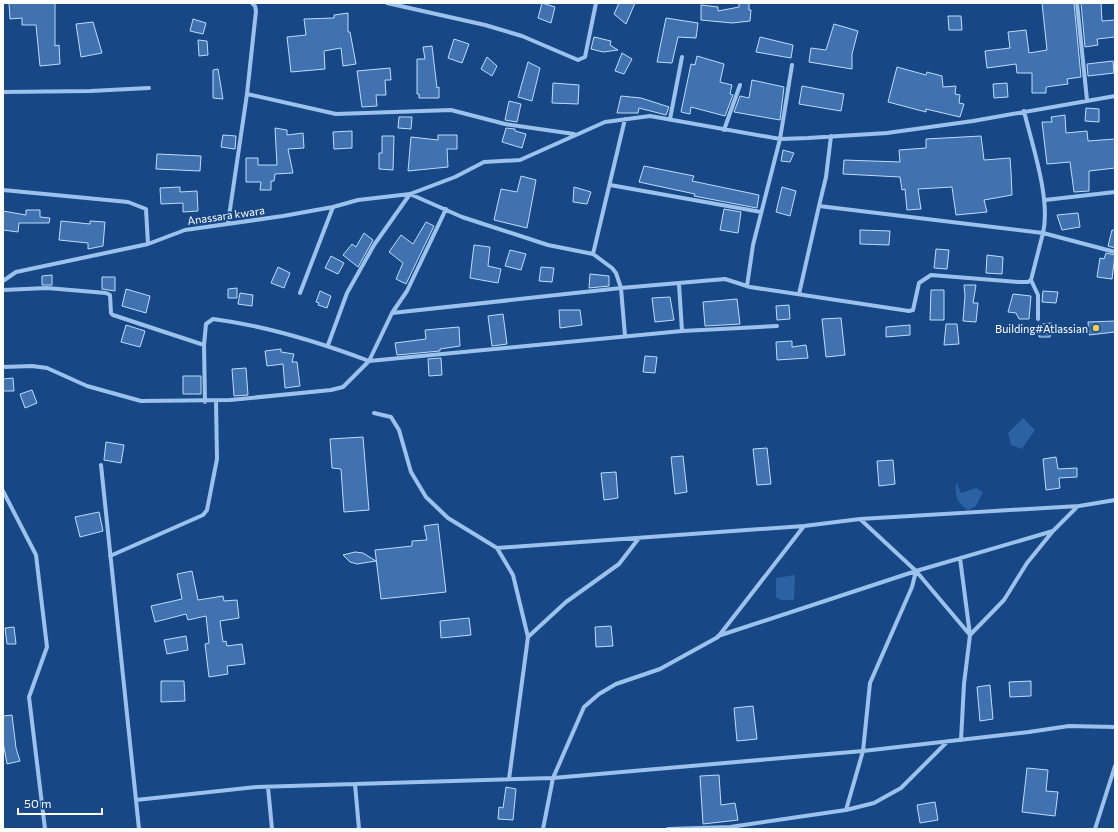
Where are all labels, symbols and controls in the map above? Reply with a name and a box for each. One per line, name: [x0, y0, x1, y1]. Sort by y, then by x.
street label: Anassara kwara: [186, 203, 266, 227]
place label: Building#Atlassian: [995, 322, 1088, 335]
marker: Building#Atlassian: [1091, 323, 1101, 333]
scale bar: [18, 790, 102, 816]
text: 50 m: [24, 796, 52, 810]

